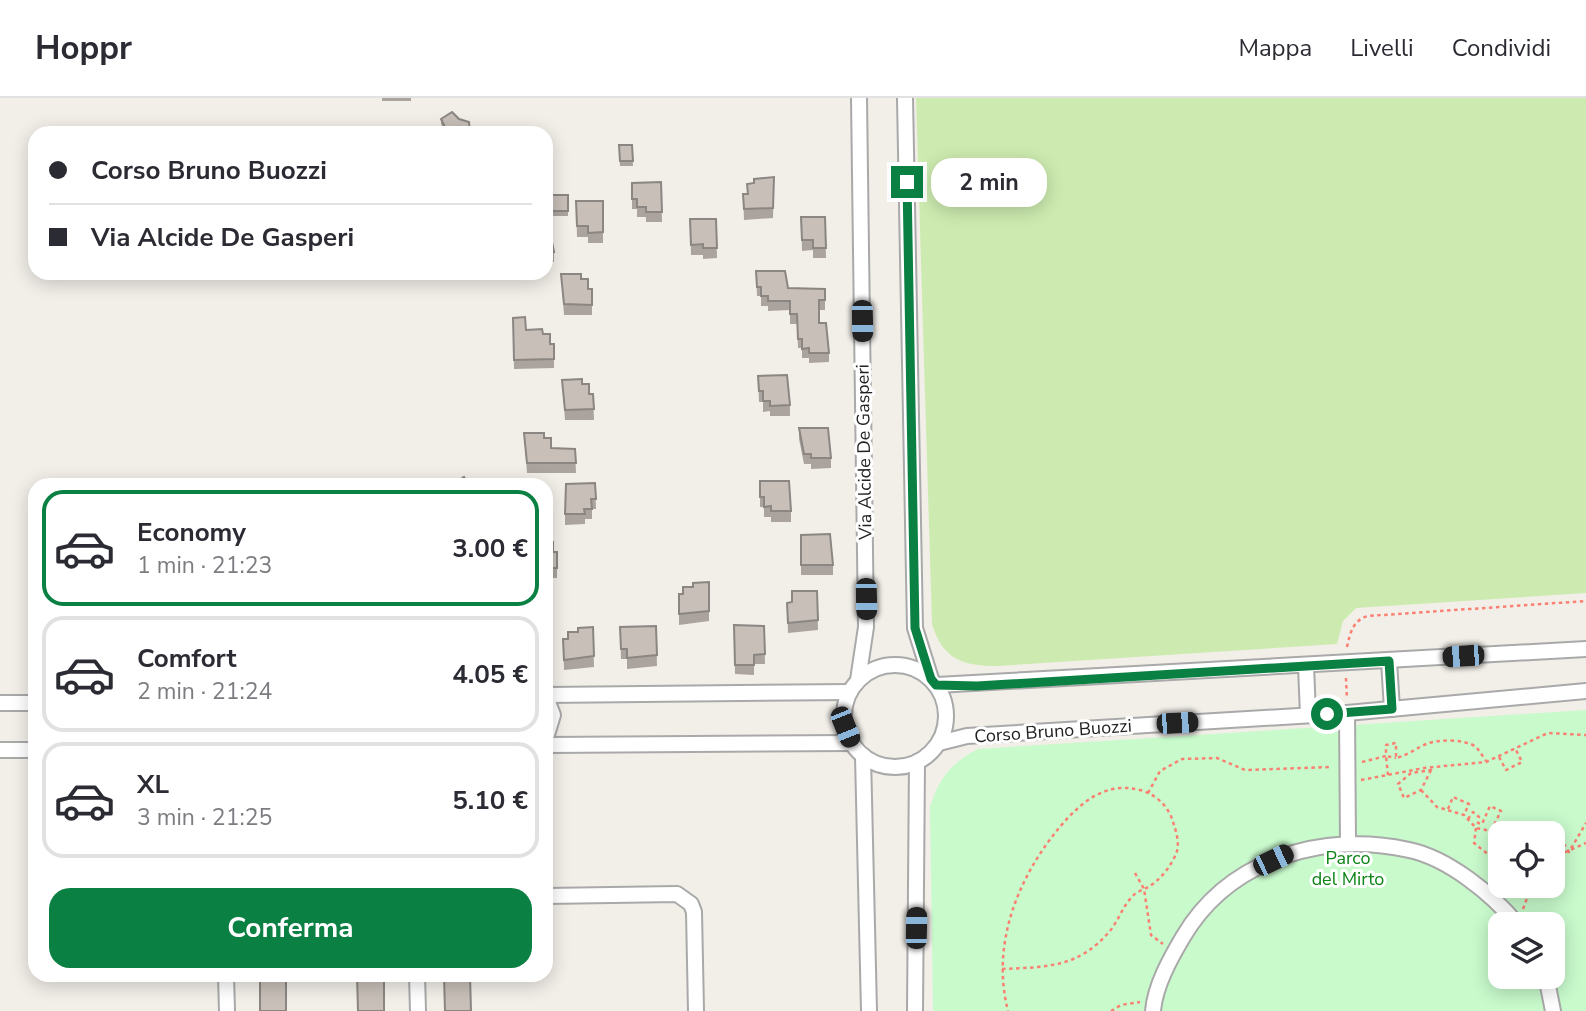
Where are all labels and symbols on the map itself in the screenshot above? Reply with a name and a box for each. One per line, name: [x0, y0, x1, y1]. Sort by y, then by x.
callout: 2 min: [932, 158, 1047, 206]
route end: [891, 166, 923, 198]
car: [852, 300, 873, 342]
street label: Via Alcide De Gasperi: [850, 364, 878, 541]
car: [856, 578, 877, 620]
car: [1442, 644, 1485, 668]
route start: [1311, 698, 1343, 730]
car: [828, 704, 863, 750]
car: [1156, 711, 1199, 735]
street label: Corso Bruno Buozzi: [973, 714, 1133, 748]
car: [1250, 841, 1297, 879]
park label: Parco del Mirto: [1312, 846, 1384, 891]
car: [906, 907, 927, 949]

